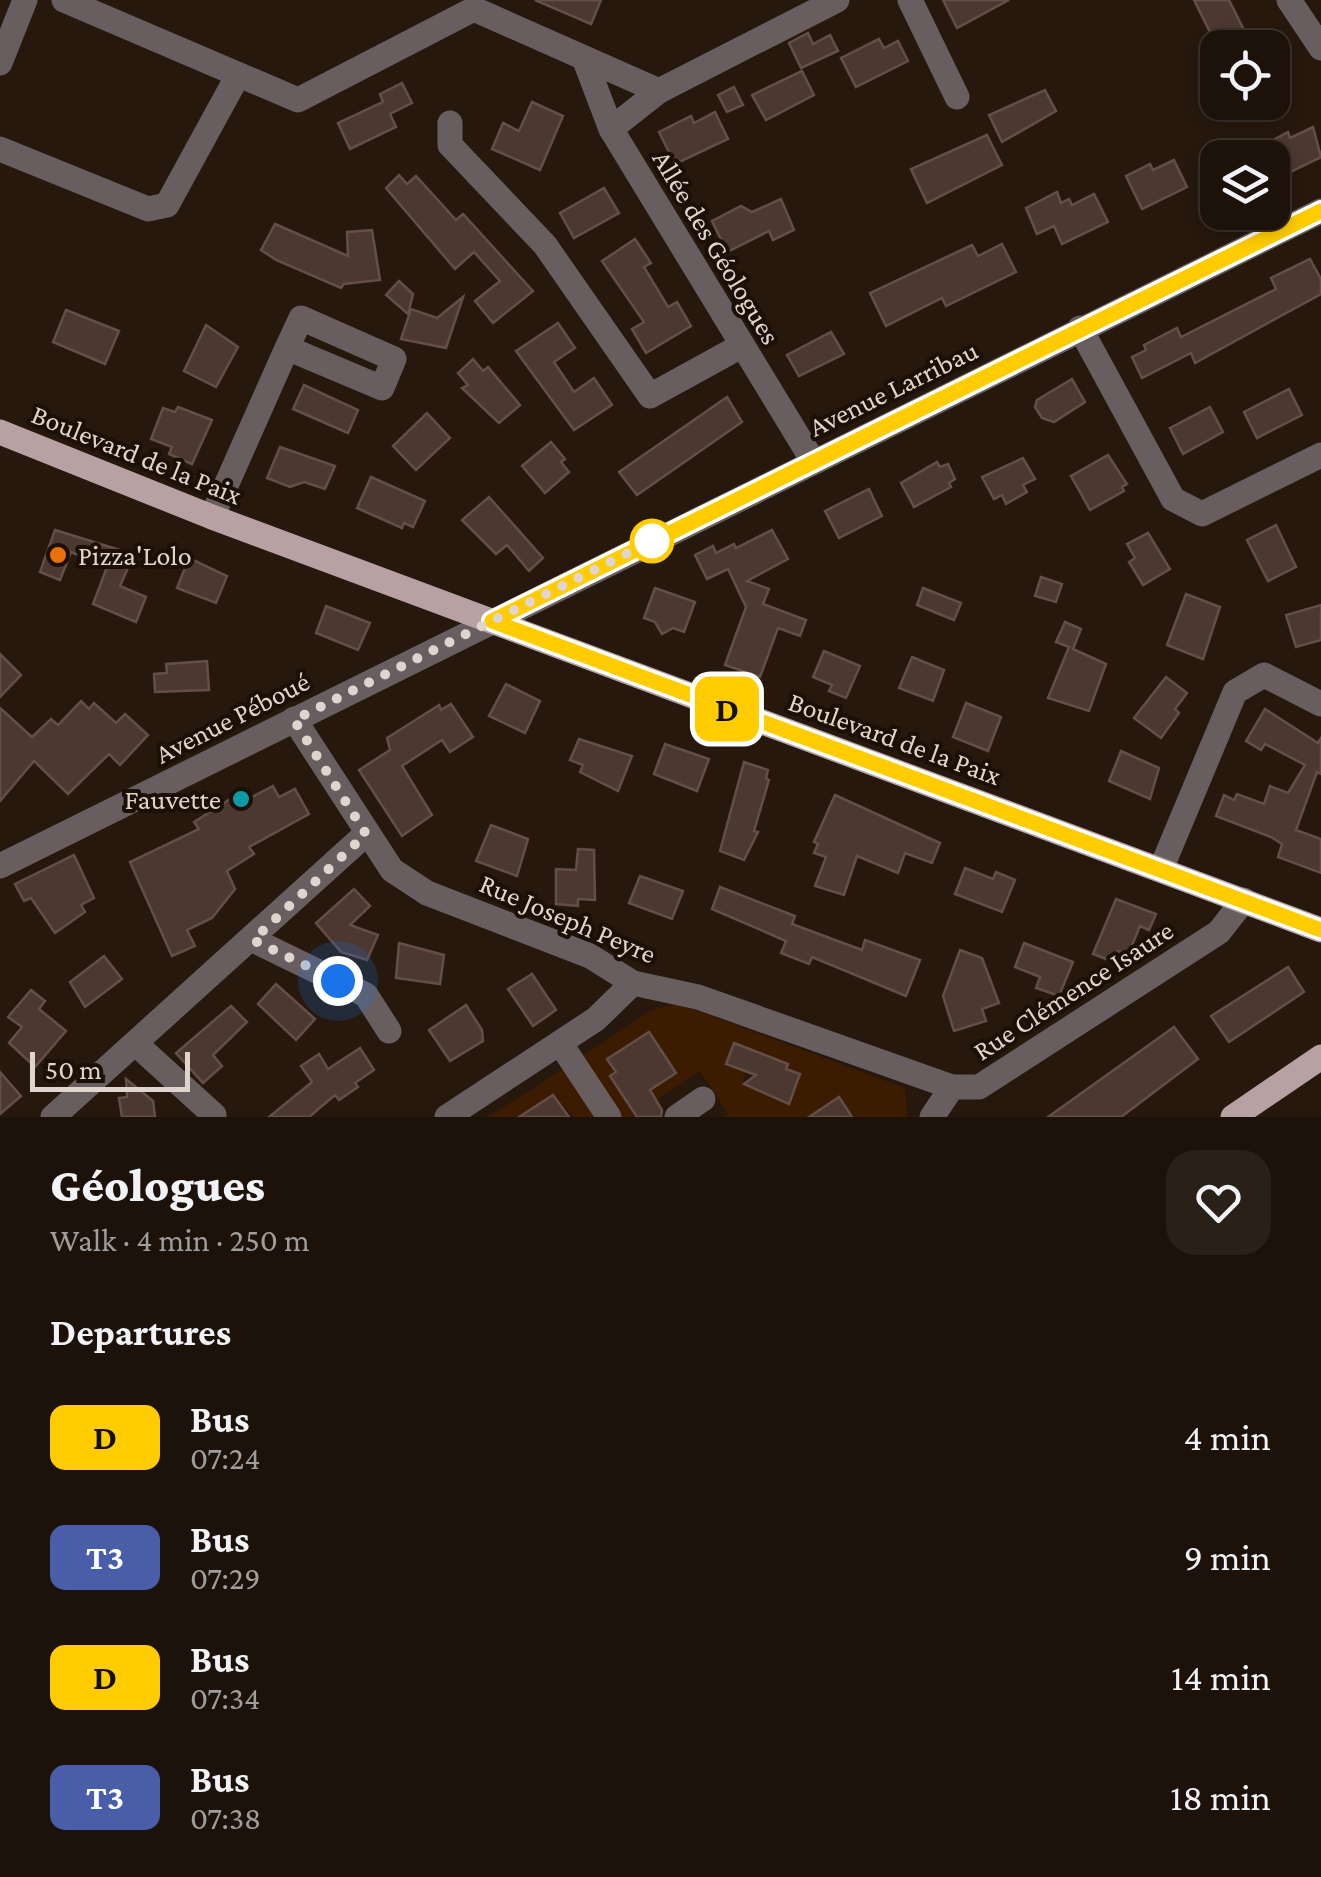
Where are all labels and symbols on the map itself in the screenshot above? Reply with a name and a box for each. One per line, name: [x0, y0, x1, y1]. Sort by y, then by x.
street label: Allée des Géologues: [646, 145, 787, 350]
street label: Avenue Larribau: [804, 334, 983, 443]
street label: Boulevard de la Paix: [27, 398, 246, 511]
unlabelled marker: [631, 520, 673, 562]
place label: Pizza'Lolo: [78, 540, 192, 571]
marker: Pizza'Lolo: [47, 544, 69, 566]
street label: Avenue Péboué: [150, 665, 314, 770]
line badge: D: [694, 676, 760, 742]
street label: Boulevard de la Paix: [784, 686, 1005, 791]
place label: Fauvette: [124, 784, 221, 815]
marker: Fauvette: [230, 788, 252, 810]
street label: Rue Joseph Peyre: [475, 867, 661, 970]
street label: Rue Clémence Isaure: [968, 914, 1179, 1066]
your location: [313, 956, 363, 1006]
scale bar: [30, 1047, 190, 1092]

